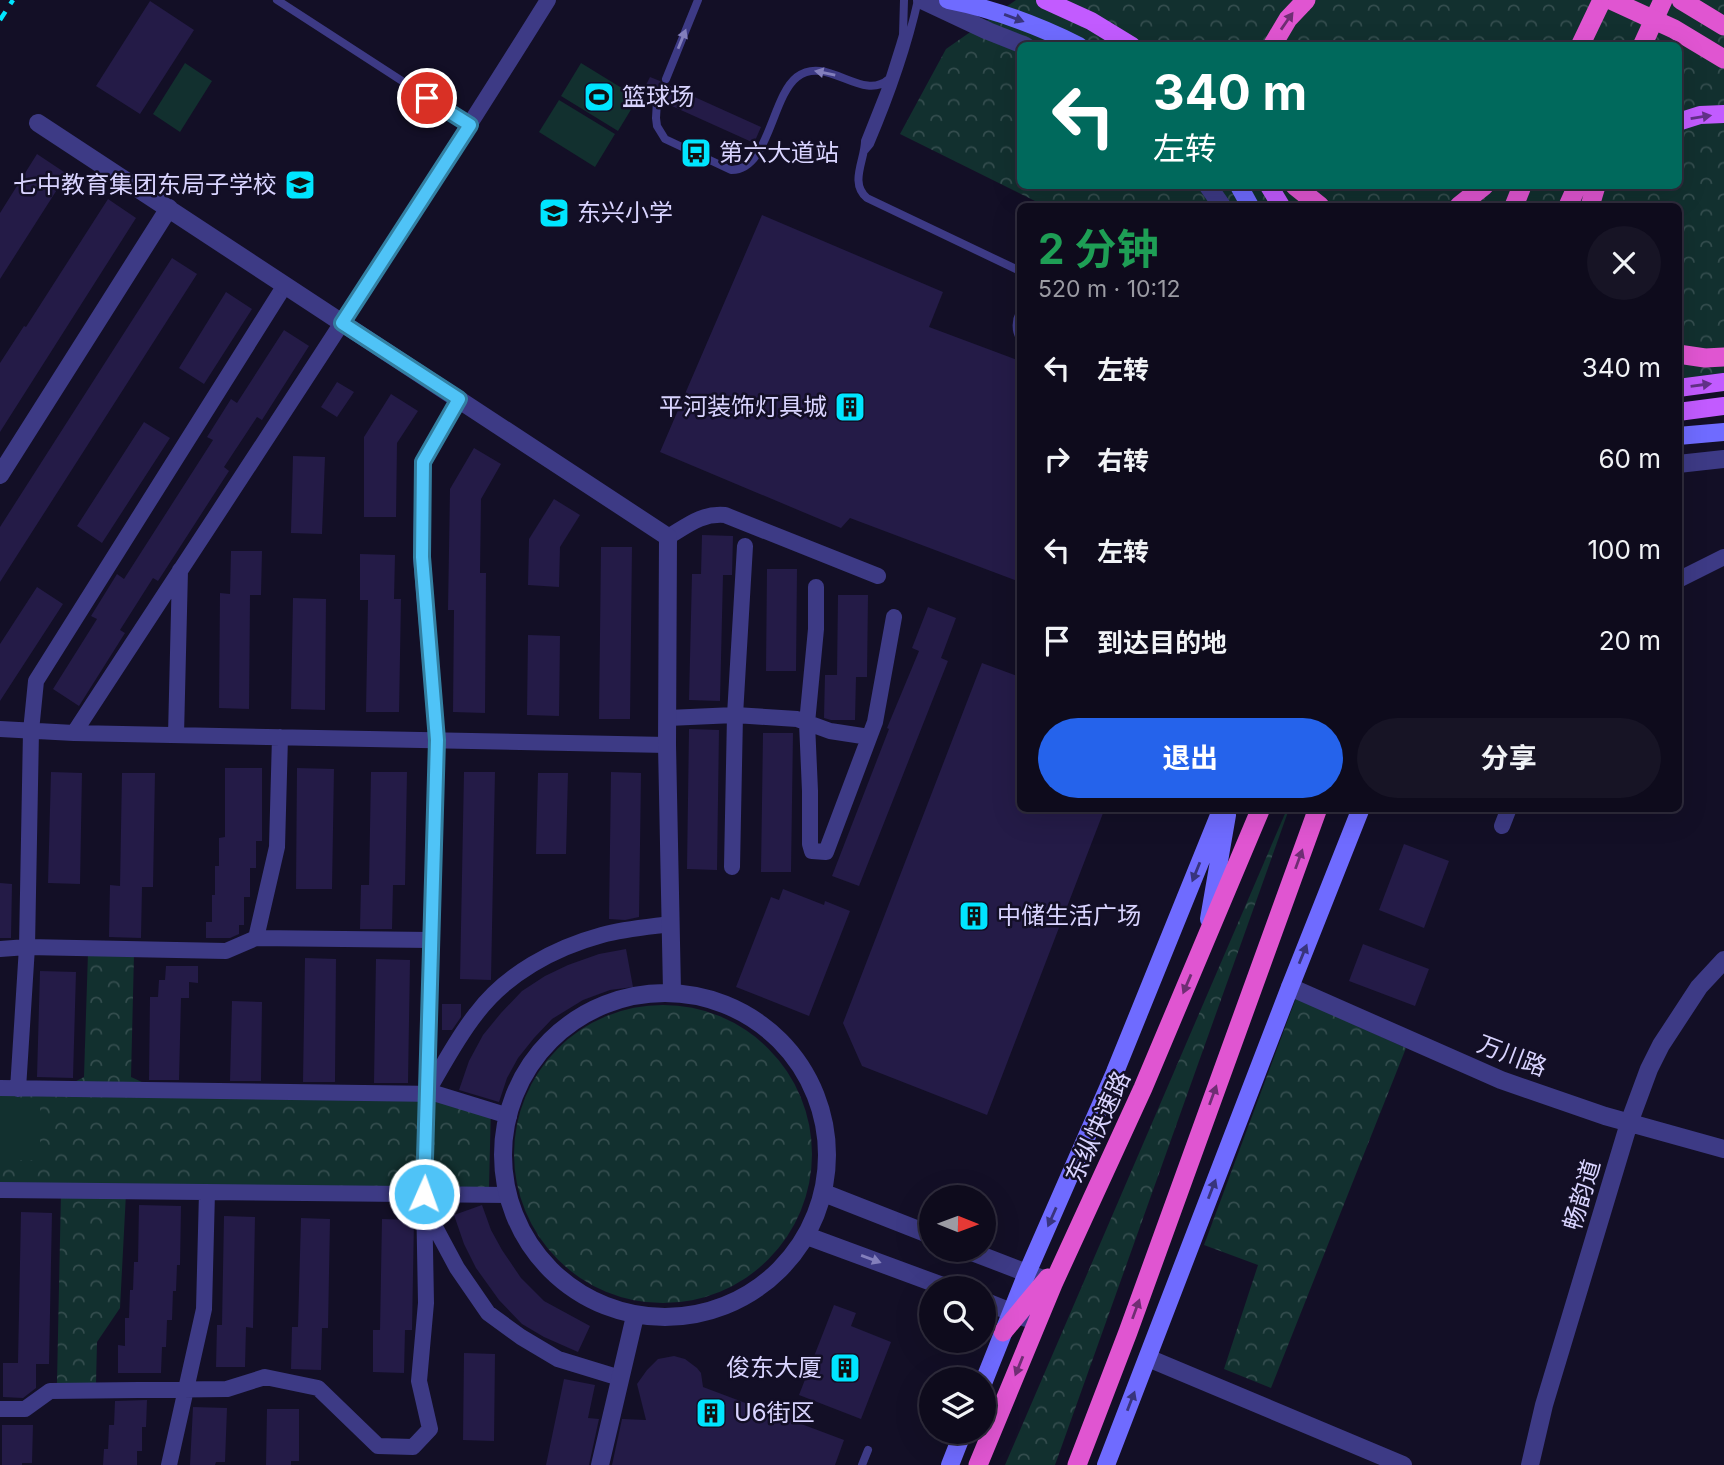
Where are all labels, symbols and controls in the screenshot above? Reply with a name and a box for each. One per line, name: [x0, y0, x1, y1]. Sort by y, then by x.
one-way arrow: [1280, 12, 1294, 31]
one-way arrow: [1003, 13, 1024, 24]
one-way arrow: [676, 29, 687, 50]
text: 340 m: [1153, 63, 1307, 122]
one-way arrow: [814, 67, 836, 78]
pin: [397, 68, 457, 128]
icon: left: [1038, 70, 1129, 161]
icon: arrive: [408, 79, 446, 117]
sports icon: 篮球场: [582, 80, 616, 114]
place label: 篮球场: [622, 82, 694, 111]
one-way arrow: [1690, 111, 1712, 122]
text: 左转: [1153, 129, 1217, 168]
bus stop icon: 第六大道站: [679, 136, 713, 170]
place label: 第六大道站: [719, 138, 839, 167]
school or university icon: 七中教育集团东局子学校: [283, 168, 317, 202]
place label: 七中教育集团东局子学校: [13, 170, 277, 199]
school or university icon: 东兴小学: [537, 196, 571, 230]
place label: 东兴小学: [577, 198, 673, 227]
text: 2 分钟: [1038, 223, 1158, 274]
button: close: [1587, 226, 1661, 300]
text: 520 m · 10:12: [1038, 275, 1181, 303]
icon: left: [1038, 349, 1076, 387]
text: 340 m: [1582, 352, 1661, 383]
text: 左转: [1097, 354, 1149, 385]
one-way arrow: [1690, 379, 1712, 390]
building icon: 平河装饰灯具城: [833, 390, 867, 424]
place label: 平河装饰灯具城: [659, 392, 827, 421]
icon: right: [1038, 440, 1076, 478]
text: 60 m: [1598, 443, 1661, 474]
text: 右转: [1097, 445, 1149, 476]
icon: left: [1038, 531, 1076, 569]
text: 100 m: [1588, 534, 1661, 565]
text: 左转: [1097, 536, 1149, 567]
icon: arrive: [1038, 622, 1076, 660]
text: 20 m: [1599, 625, 1661, 656]
text: 到达目的地: [1097, 627, 1227, 658]
button: 退出: [1038, 718, 1343, 798]
button: 分享: [1357, 718, 1661, 798]
one-way arrow: [1294, 848, 1305, 869]
one-way arrow: [1191, 861, 1202, 882]
building icon: 中储生活广场: [957, 899, 991, 933]
place label: 中储生活广场: [997, 901, 1141, 930]
one-way arrow: [1297, 943, 1308, 964]
one-way arrow: [1182, 974, 1193, 995]
street label: 万川路: [1473, 1029, 1551, 1082]
street label: 东纵快速路: [1059, 1066, 1136, 1187]
one-way arrow: [1208, 1085, 1219, 1106]
street label: 畅韵道: [1557, 1156, 1606, 1234]
position arrow: [387, 1157, 461, 1231]
one-way arrow: [1207, 1178, 1218, 1199]
north arrow: [919, 1185, 996, 1262]
map controls: [919, 1185, 996, 1444]
one-way arrow: [1046, 1207, 1057, 1228]
one-way arrow: [861, 1254, 882, 1265]
button: search: [919, 1276, 996, 1353]
one-way arrow: [1131, 1299, 1142, 1320]
building icon: 俊东大厦: [828, 1351, 862, 1385]
place label: 俊东大厦: [726, 1353, 822, 1382]
one-way arrow: [1013, 1355, 1024, 1376]
button: layers: [919, 1367, 996, 1444]
one-way arrow: [1126, 1391, 1137, 1412]
building icon: U6街区: [694, 1396, 728, 1430]
place label: U6街区: [734, 1398, 815, 1427]

